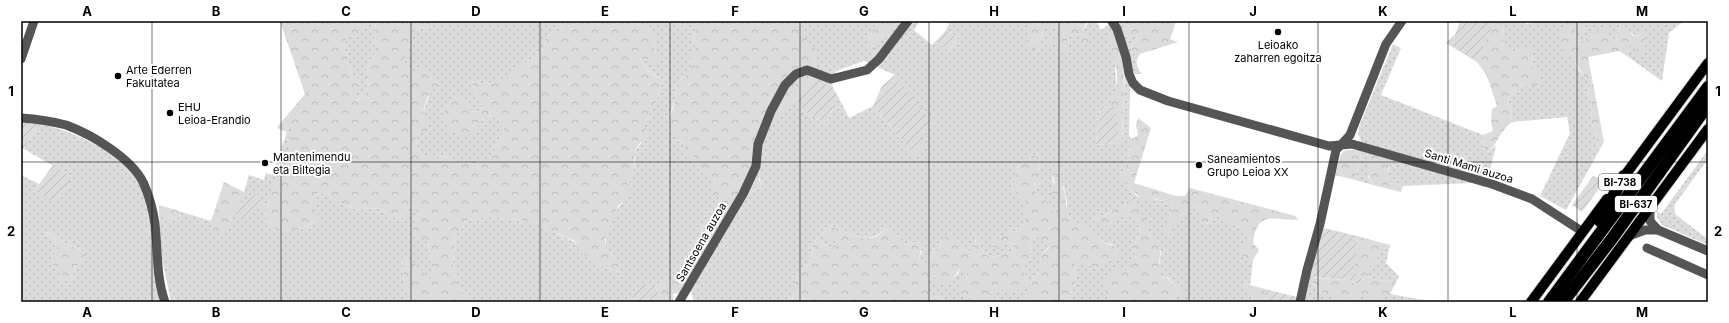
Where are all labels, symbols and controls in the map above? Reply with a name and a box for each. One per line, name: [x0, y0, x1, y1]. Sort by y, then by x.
text: A: [82, 3, 92, 19]
text: B: [212, 3, 221, 19]
text: C: [341, 3, 351, 19]
text: D: [471, 3, 481, 19]
text: E: [601, 3, 609, 19]
text: F: [731, 3, 739, 19]
text: G: [859, 3, 869, 19]
text: H: [989, 3, 999, 19]
text: I: [1122, 3, 1126, 19]
text: J: [1249, 3, 1257, 19]
text: K: [1378, 3, 1388, 19]
text: L: [1509, 3, 1517, 19]
text: M: [1636, 3, 1648, 19]
marker: Leioako zaharren egoitza: [1273, 27, 1283, 37]
place label: Leioako zaharren egoitza: [1234, 38, 1322, 65]
place label: Arte Ederren Fakultatea: [126, 63, 192, 90]
marker: Arte Ederren Fakultatea: [113, 71, 123, 81]
text: 1: [8, 83, 14, 99]
text: 1: [1715, 83, 1721, 99]
place label: EHU Leioa-Erandio: [178, 100, 251, 127]
marker: EHU Leioa-Erandio: [165, 108, 175, 118]
street label: Santi Mami auzoa: [1423, 146, 1515, 186]
place label: Mantenimendu eta Biltegia: [273, 150, 350, 177]
place label: Saneamientos Grupo Leioa XX: [1207, 152, 1289, 179]
marker: Mantenimendu eta Biltegia: [260, 158, 270, 168]
marker: Saneamientos Grupo Leioa XX: [1194, 160, 1204, 170]
road number: BI-738: [1599, 174, 1641, 190]
road number: BI-637: [1615, 196, 1657, 212]
street label: Santsoena auzoa: [673, 200, 729, 284]
text: 2: [7, 223, 15, 239]
text: 2: [1714, 223, 1722, 239]
text: A: [82, 304, 92, 320]
text: B: [212, 304, 221, 320]
text: C: [341, 304, 351, 320]
text: D: [471, 304, 481, 320]
text: E: [601, 304, 609, 320]
text: F: [731, 304, 739, 320]
text: G: [859, 304, 869, 320]
text: H: [989, 304, 999, 320]
text: I: [1122, 304, 1126, 320]
text: J: [1249, 304, 1257, 320]
text: K: [1378, 304, 1388, 320]
text: L: [1509, 304, 1517, 320]
text: M: [1636, 304, 1648, 320]

